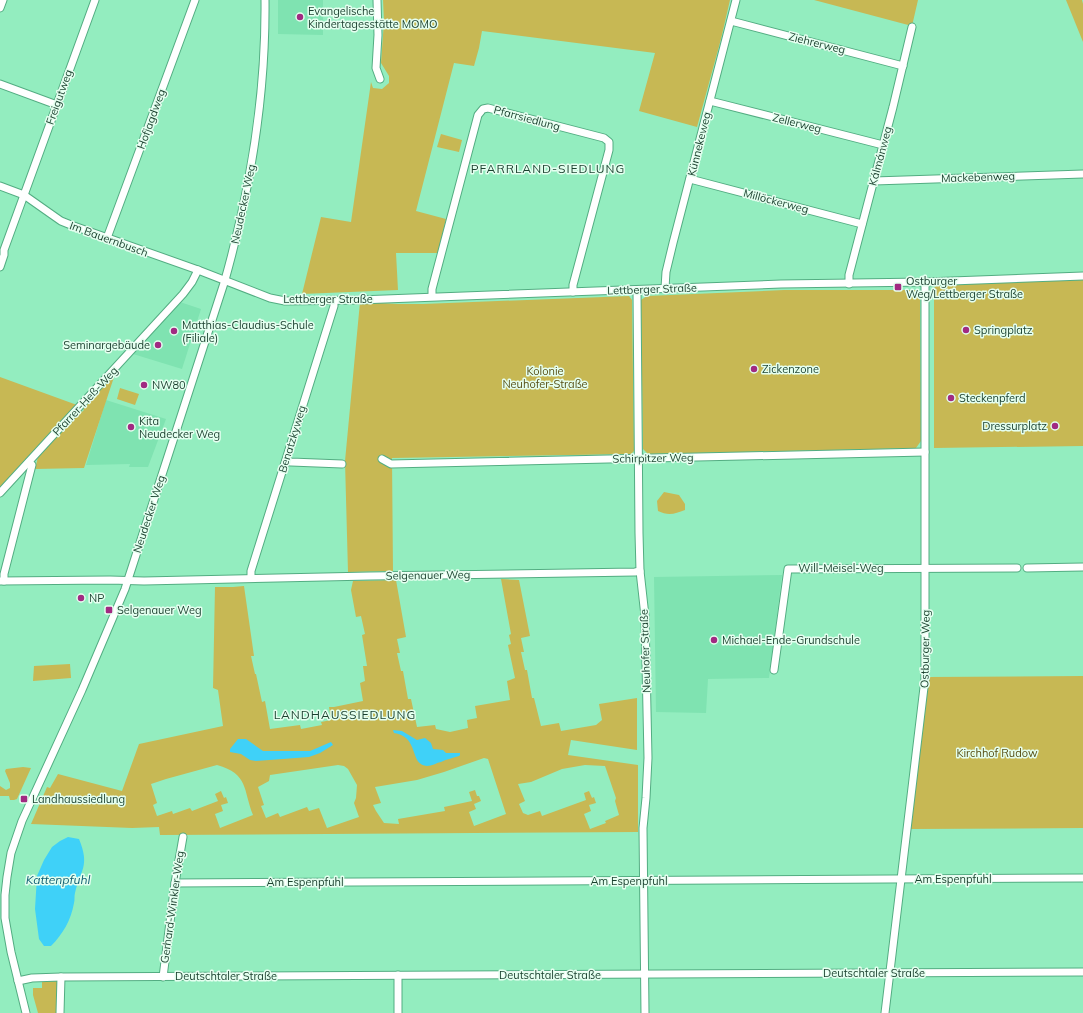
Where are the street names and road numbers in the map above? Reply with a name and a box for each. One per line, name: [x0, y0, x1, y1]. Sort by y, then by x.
street label: Ziehrerweg: [787, 29, 847, 57]
street label: Freigutweg: [43, 68, 75, 126]
street label: Hofjagdweg: [134, 87, 168, 151]
street label: Pfarrsiedlung: [492, 102, 562, 134]
street label: Künnekeweg: [684, 110, 714, 178]
street label: Zellerweg: [771, 110, 823, 136]
street label: Kálmánweg: [865, 125, 895, 187]
street label: Neudecker Weg: [228, 163, 258, 245]
street label: Mackebenweg: [941, 169, 1015, 185]
street label: Millöckerweg: [742, 186, 810, 216]
street label: Im Bauernbusch: [68, 218, 150, 260]
street label: Lettberger Straße: [607, 280, 697, 298]
street label: Lettberger Straße: [283, 292, 373, 306]
street label: Pfarrer-Heß-Weg: [49, 363, 121, 439]
street label: Benatzkyweg: [275, 404, 309, 474]
street label: Schirpitzer Weg: [612, 450, 694, 466]
street label: Neudecker Weg: [130, 473, 168, 555]
street label: Will-Meisel-Weg: [798, 561, 884, 575]
street label: Selgenauer Weg: [386, 567, 470, 583]
street label: Neuhofer Straße: [637, 609, 653, 693]
street label: Ostburger Weg: [917, 610, 933, 688]
street label: Gerhard-Winkler-Weg: [157, 850, 187, 964]
street label: Am Espenpfuhl: [914, 872, 992, 886]
street label: Am Espenpfuhl: [590, 874, 668, 888]
street label: Am Espenpfuhl: [266, 875, 344, 889]
street label: Deutschtaler Straße: [823, 966, 925, 980]
street label: Deutschtaler Straße: [499, 968, 601, 982]
street label: Deutschtaler Straße: [175, 969, 277, 983]

